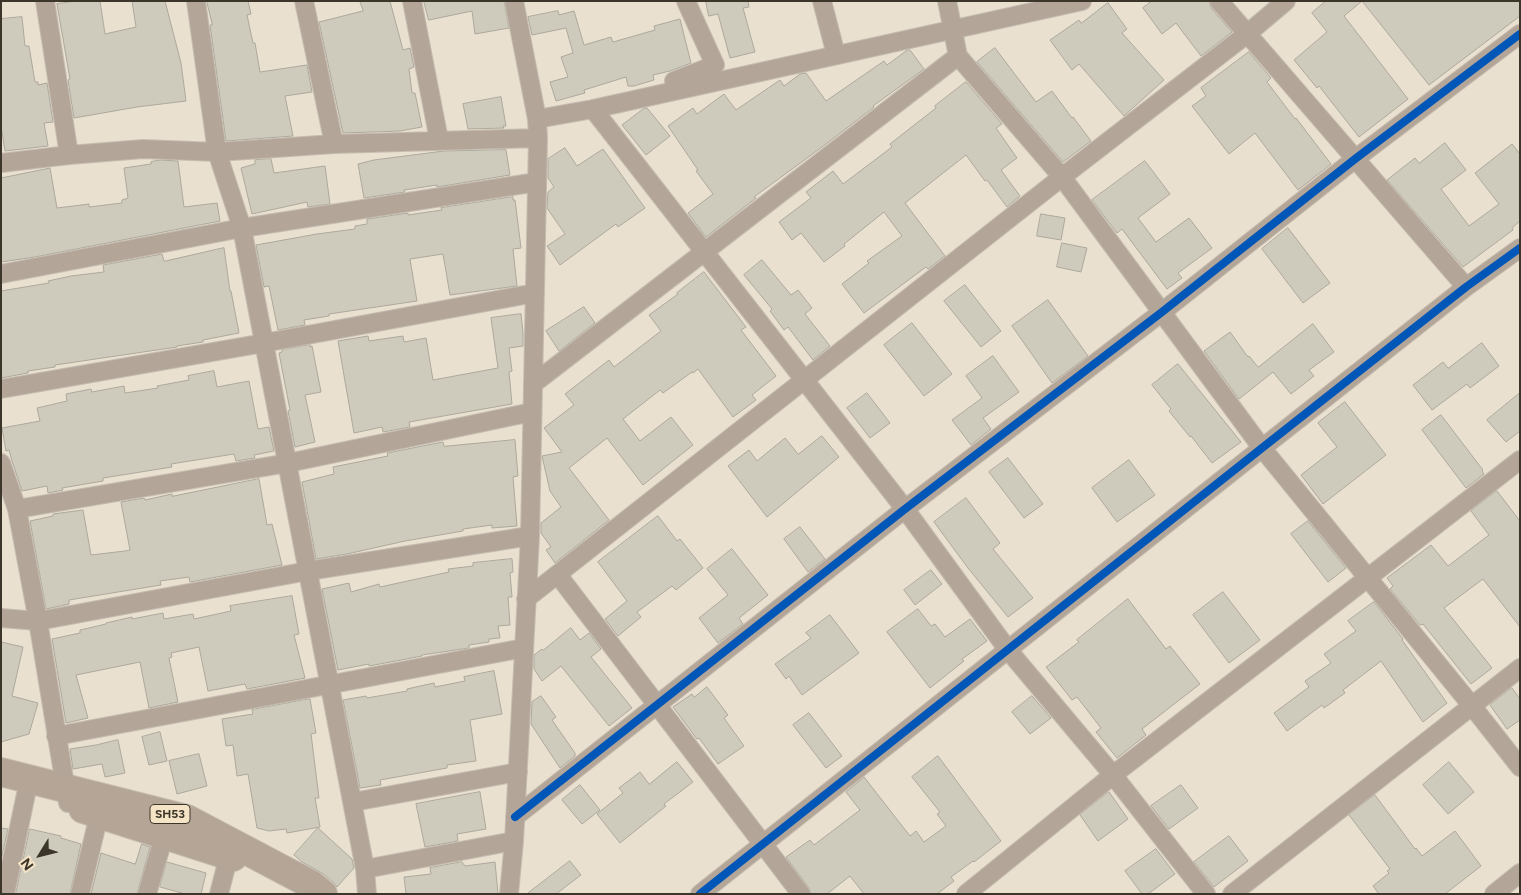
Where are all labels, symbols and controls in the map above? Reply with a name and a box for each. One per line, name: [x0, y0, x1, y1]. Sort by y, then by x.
road number: SH53: [150, 804, 190, 824]
north arrow: [15, 830, 65, 880]
text: N: [17, 855, 38, 873]

